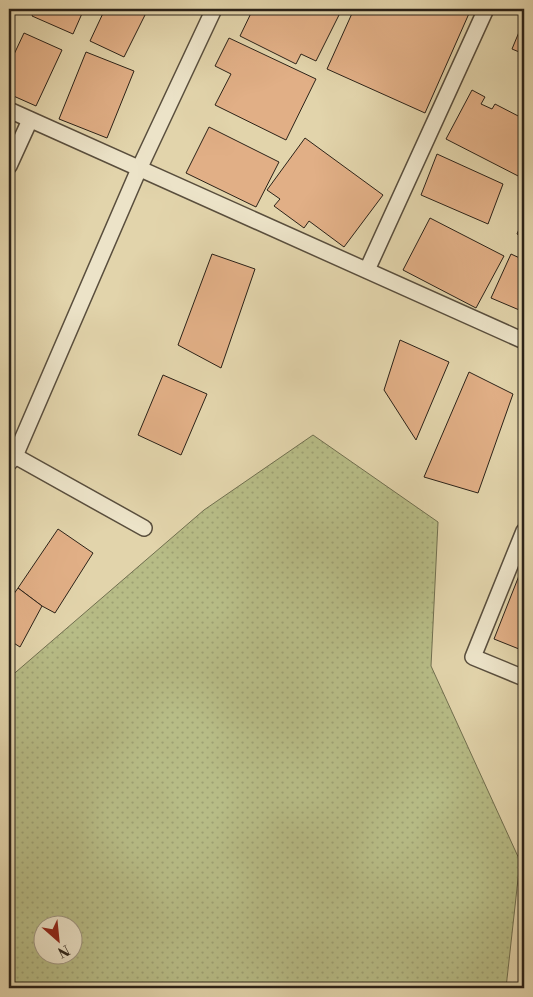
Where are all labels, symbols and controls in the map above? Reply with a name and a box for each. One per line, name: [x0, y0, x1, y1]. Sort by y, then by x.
north arrow: [32, 914, 82, 964]
text: N: [54, 940, 72, 961]

